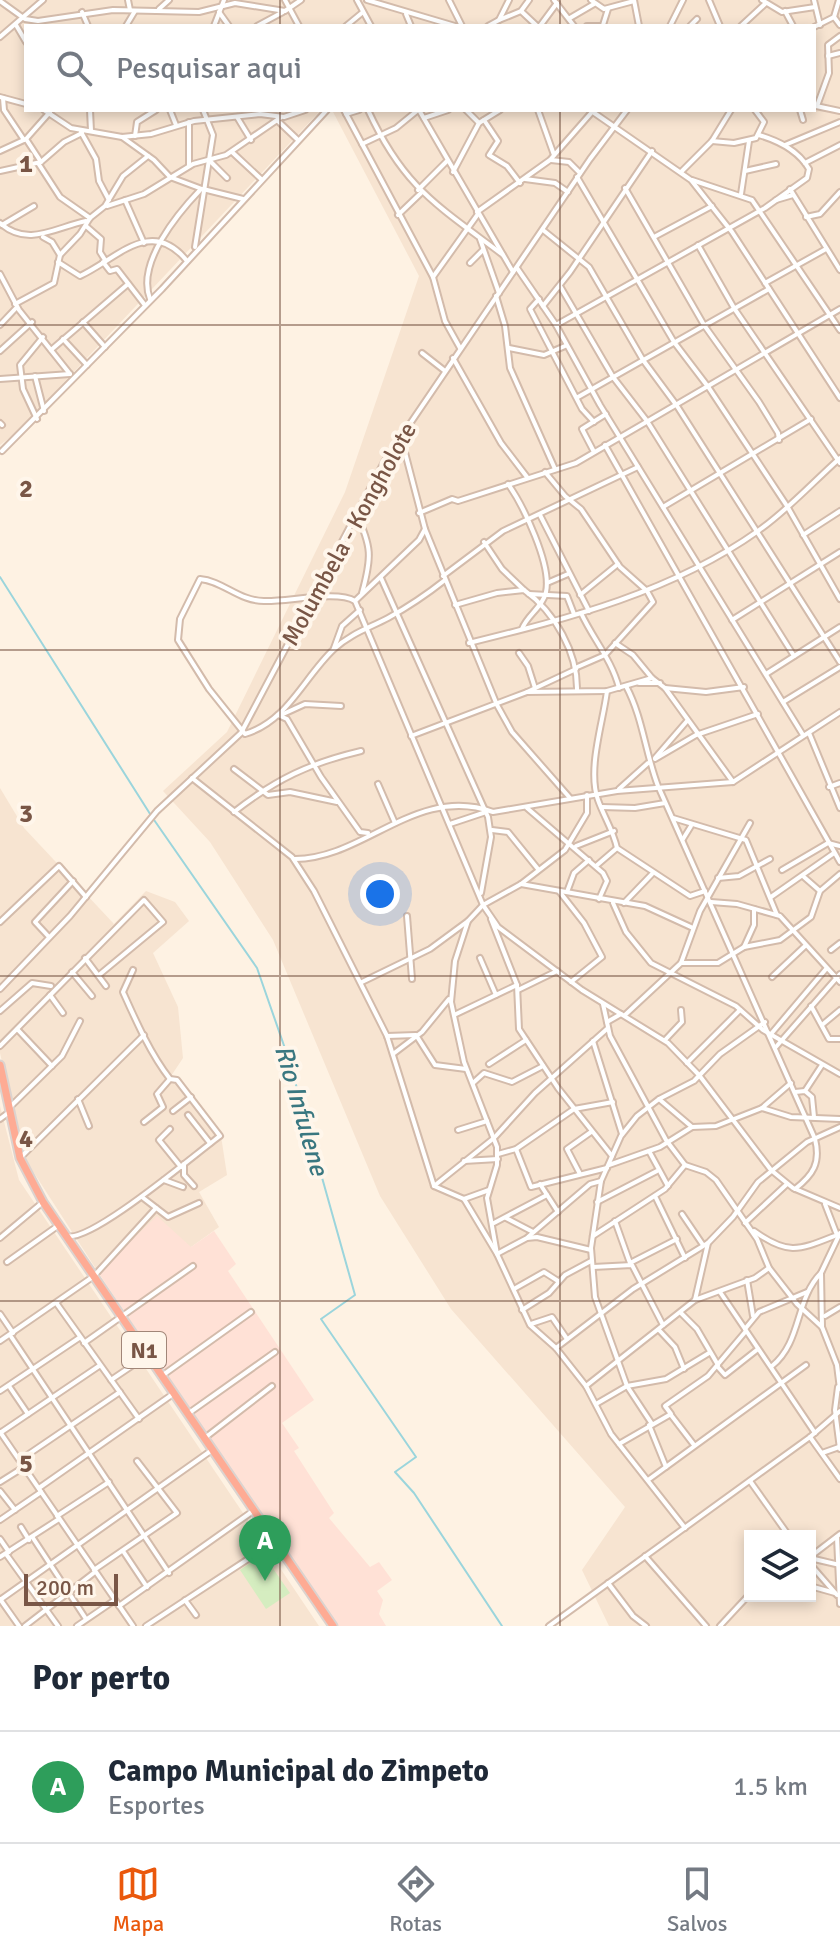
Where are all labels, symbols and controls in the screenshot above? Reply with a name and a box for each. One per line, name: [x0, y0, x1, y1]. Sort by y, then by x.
search box: [24, 24, 816, 112]
icon: search: [52, 46, 96, 90]
text: Pesquisar aqui: [116, 50, 302, 87]
text: 1: [19, 148, 33, 180]
street label: Molumbela - Kongholote: [275, 417, 423, 651]
text: 2: [19, 473, 33, 505]
text: 3: [19, 798, 33, 830]
your location: [360, 874, 400, 914]
water label: Rio Infulene: [267, 1041, 335, 1181]
text: 4: [19, 1123, 33, 1155]
road number: N1: [122, 1332, 166, 1368]
text: 5: [19, 1448, 33, 1480]
pin: A: [239, 1515, 291, 1581]
map controls: [744, 1530, 816, 1602]
button: layers: [744, 1530, 816, 1602]
scale bar: [24, 1570, 118, 1606]
text: 200 m: [36, 1574, 94, 1601]
text: Por perto: [32, 1657, 170, 1699]
text: Campo Municipal do Zimpeto: [108, 1753, 489, 1790]
text: A: [50, 1771, 66, 1803]
text: 1.5 km: [734, 1771, 808, 1803]
text: Esportes: [108, 1790, 205, 1822]
tab: Mapa: [113, 1862, 164, 1937]
tab: Rotas: [389, 1862, 442, 1937]
tab: Salvos: [667, 1862, 727, 1937]

